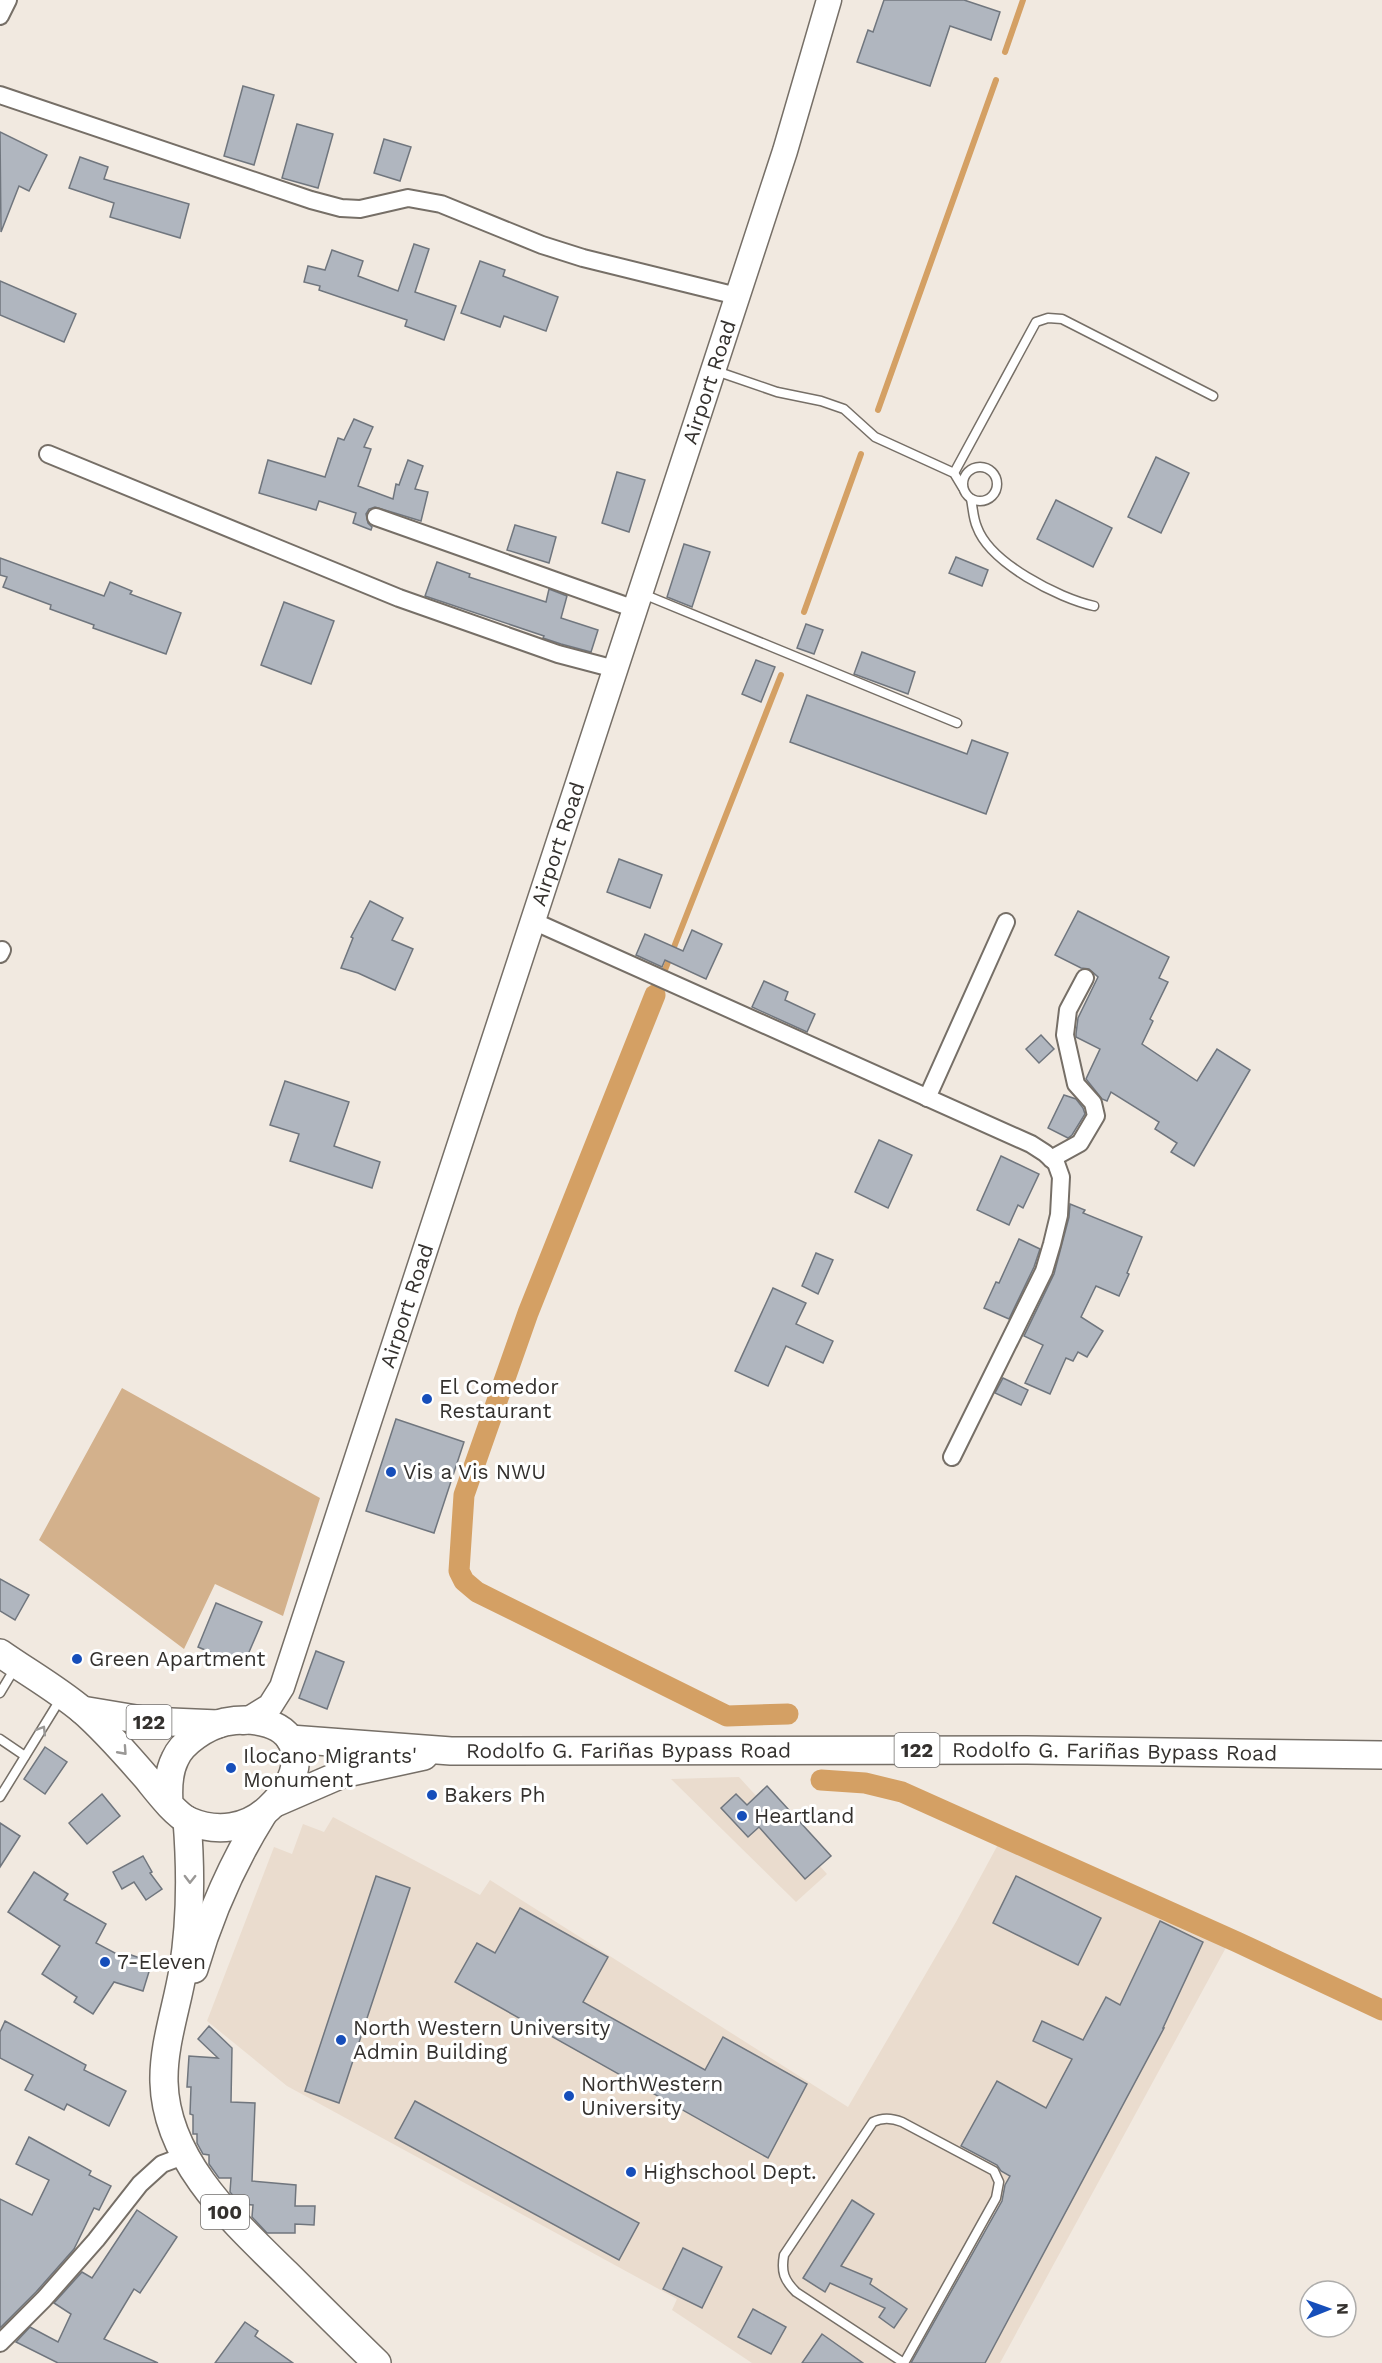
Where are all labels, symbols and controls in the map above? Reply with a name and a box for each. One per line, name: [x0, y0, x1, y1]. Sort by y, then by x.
street label: Airport Road: [677, 317, 741, 447]
street label: Airport Road: [526, 779, 590, 909]
street label: Airport Road: [374, 1241, 438, 1371]
place label: El Comedor Restaurant: [439, 1374, 559, 1423]
marker: El Comedor Restaurant: [420, 1392, 434, 1406]
place label: Vis a Vis NWU: [403, 1459, 546, 1484]
marker: Vis a Vis NWU: [384, 1465, 398, 1479]
place label: Green Apartment: [89, 1646, 266, 1671]
marker: Green Apartment: [70, 1652, 84, 1666]
road number: 122: [126, 1705, 172, 1739]
one-way arrow: [34, 1725, 45, 1736]
road number: 122: [894, 1733, 940, 1767]
street label: Rodolfo G. Fariñas Bypass Road: [466, 1737, 791, 1763]
street label: Rodolfo G. Fariñas Bypass Road: [952, 1737, 1277, 1766]
place label: Ilocano Migrants' Monument: [243, 1743, 417, 1792]
one-way arrow: [116, 1745, 127, 1755]
marker: Ilocano Migrants' Monument: [224, 1761, 238, 1775]
place label: Bakers Ph: [444, 1782, 545, 1807]
marker: Bakers Ph: [425, 1788, 439, 1802]
place label: Heartland: [754, 1803, 854, 1828]
marker: Heartland: [735, 1809, 749, 1823]
one-way arrow: [183, 1874, 196, 1883]
place label: 7-Eleven: [117, 1949, 206, 1974]
marker: 7-Eleven: [98, 1955, 112, 1969]
place label: North Western University Admin Building: [353, 2015, 610, 2064]
marker: North Western University Admin Building: [334, 2033, 348, 2047]
place label: NorthWestern University: [581, 2071, 723, 2120]
marker: NorthWestern University: [562, 2089, 576, 2103]
place label: Highschool Dept.: [643, 2159, 817, 2184]
marker: Highschool Dept.: [624, 2165, 638, 2179]
road number: 100: [201, 2195, 249, 2229]
north arrow: [1298, 2279, 1358, 2339]
text: N: [1333, 2303, 1352, 2315]

